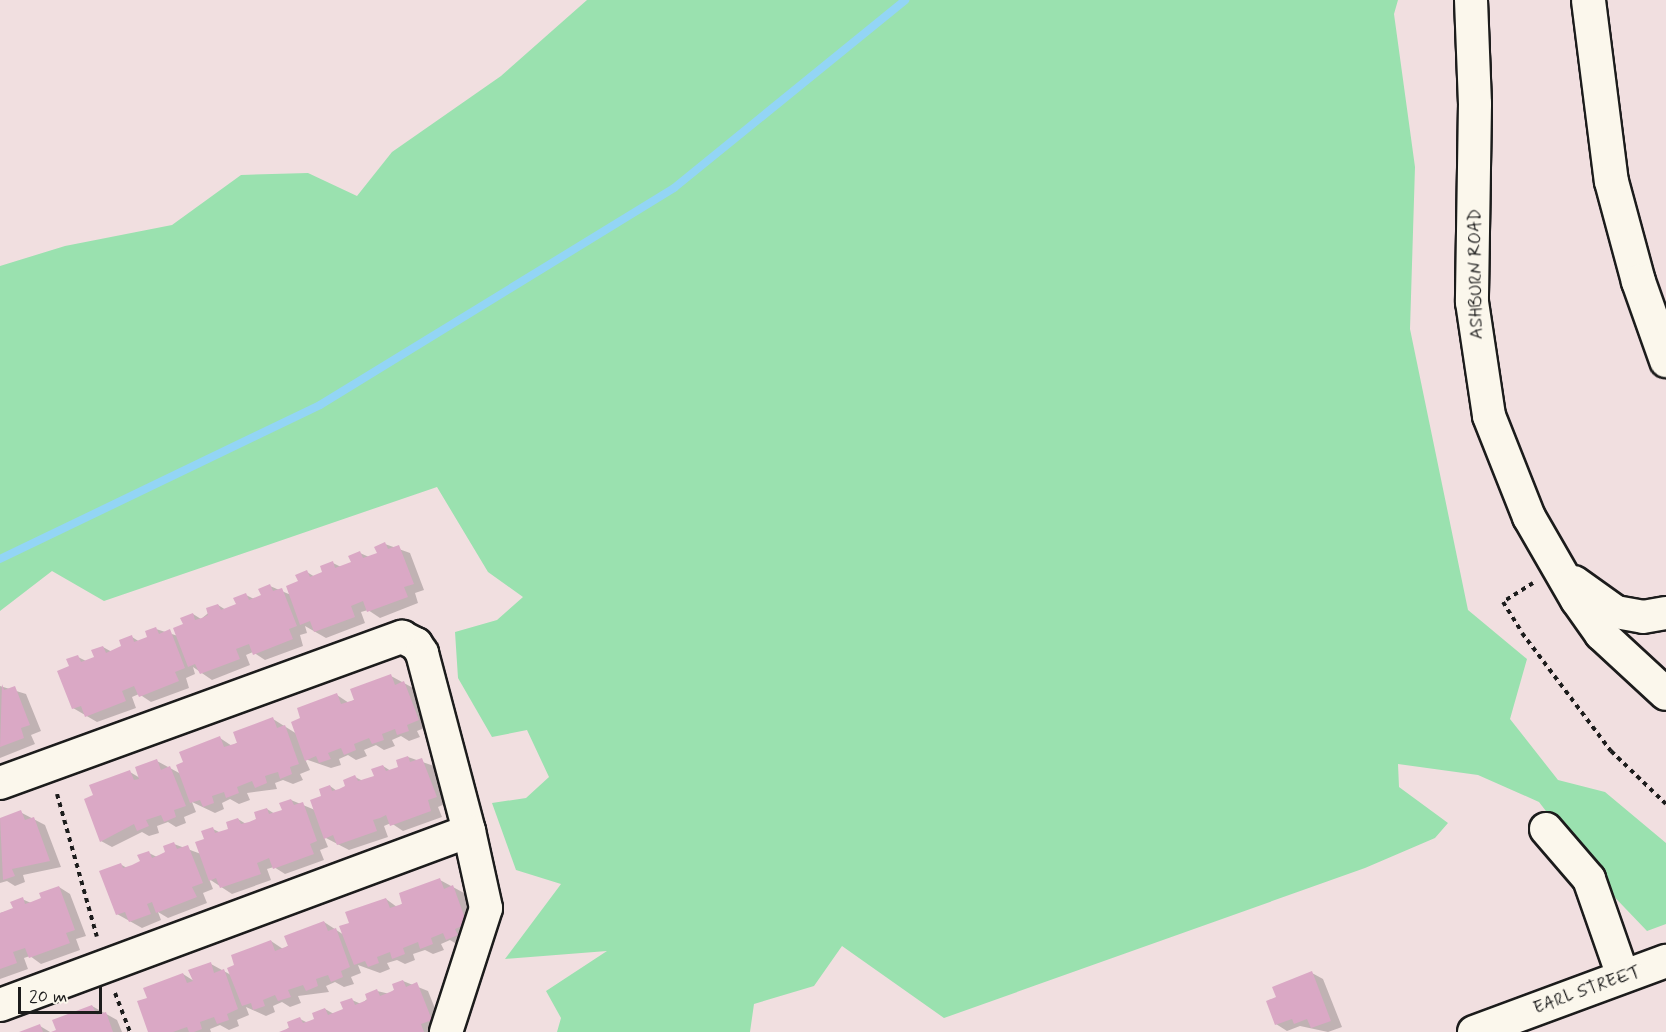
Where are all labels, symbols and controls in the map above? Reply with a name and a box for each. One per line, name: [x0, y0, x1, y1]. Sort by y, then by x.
street label: ASHBURN ROAD: [1464, 210, 1488, 338]
street label: EARL STREET: [1530, 960, 1644, 1020]
scale bar: [21, 975, 105, 1013]
text: 20 m: [29, 985, 67, 1009]

